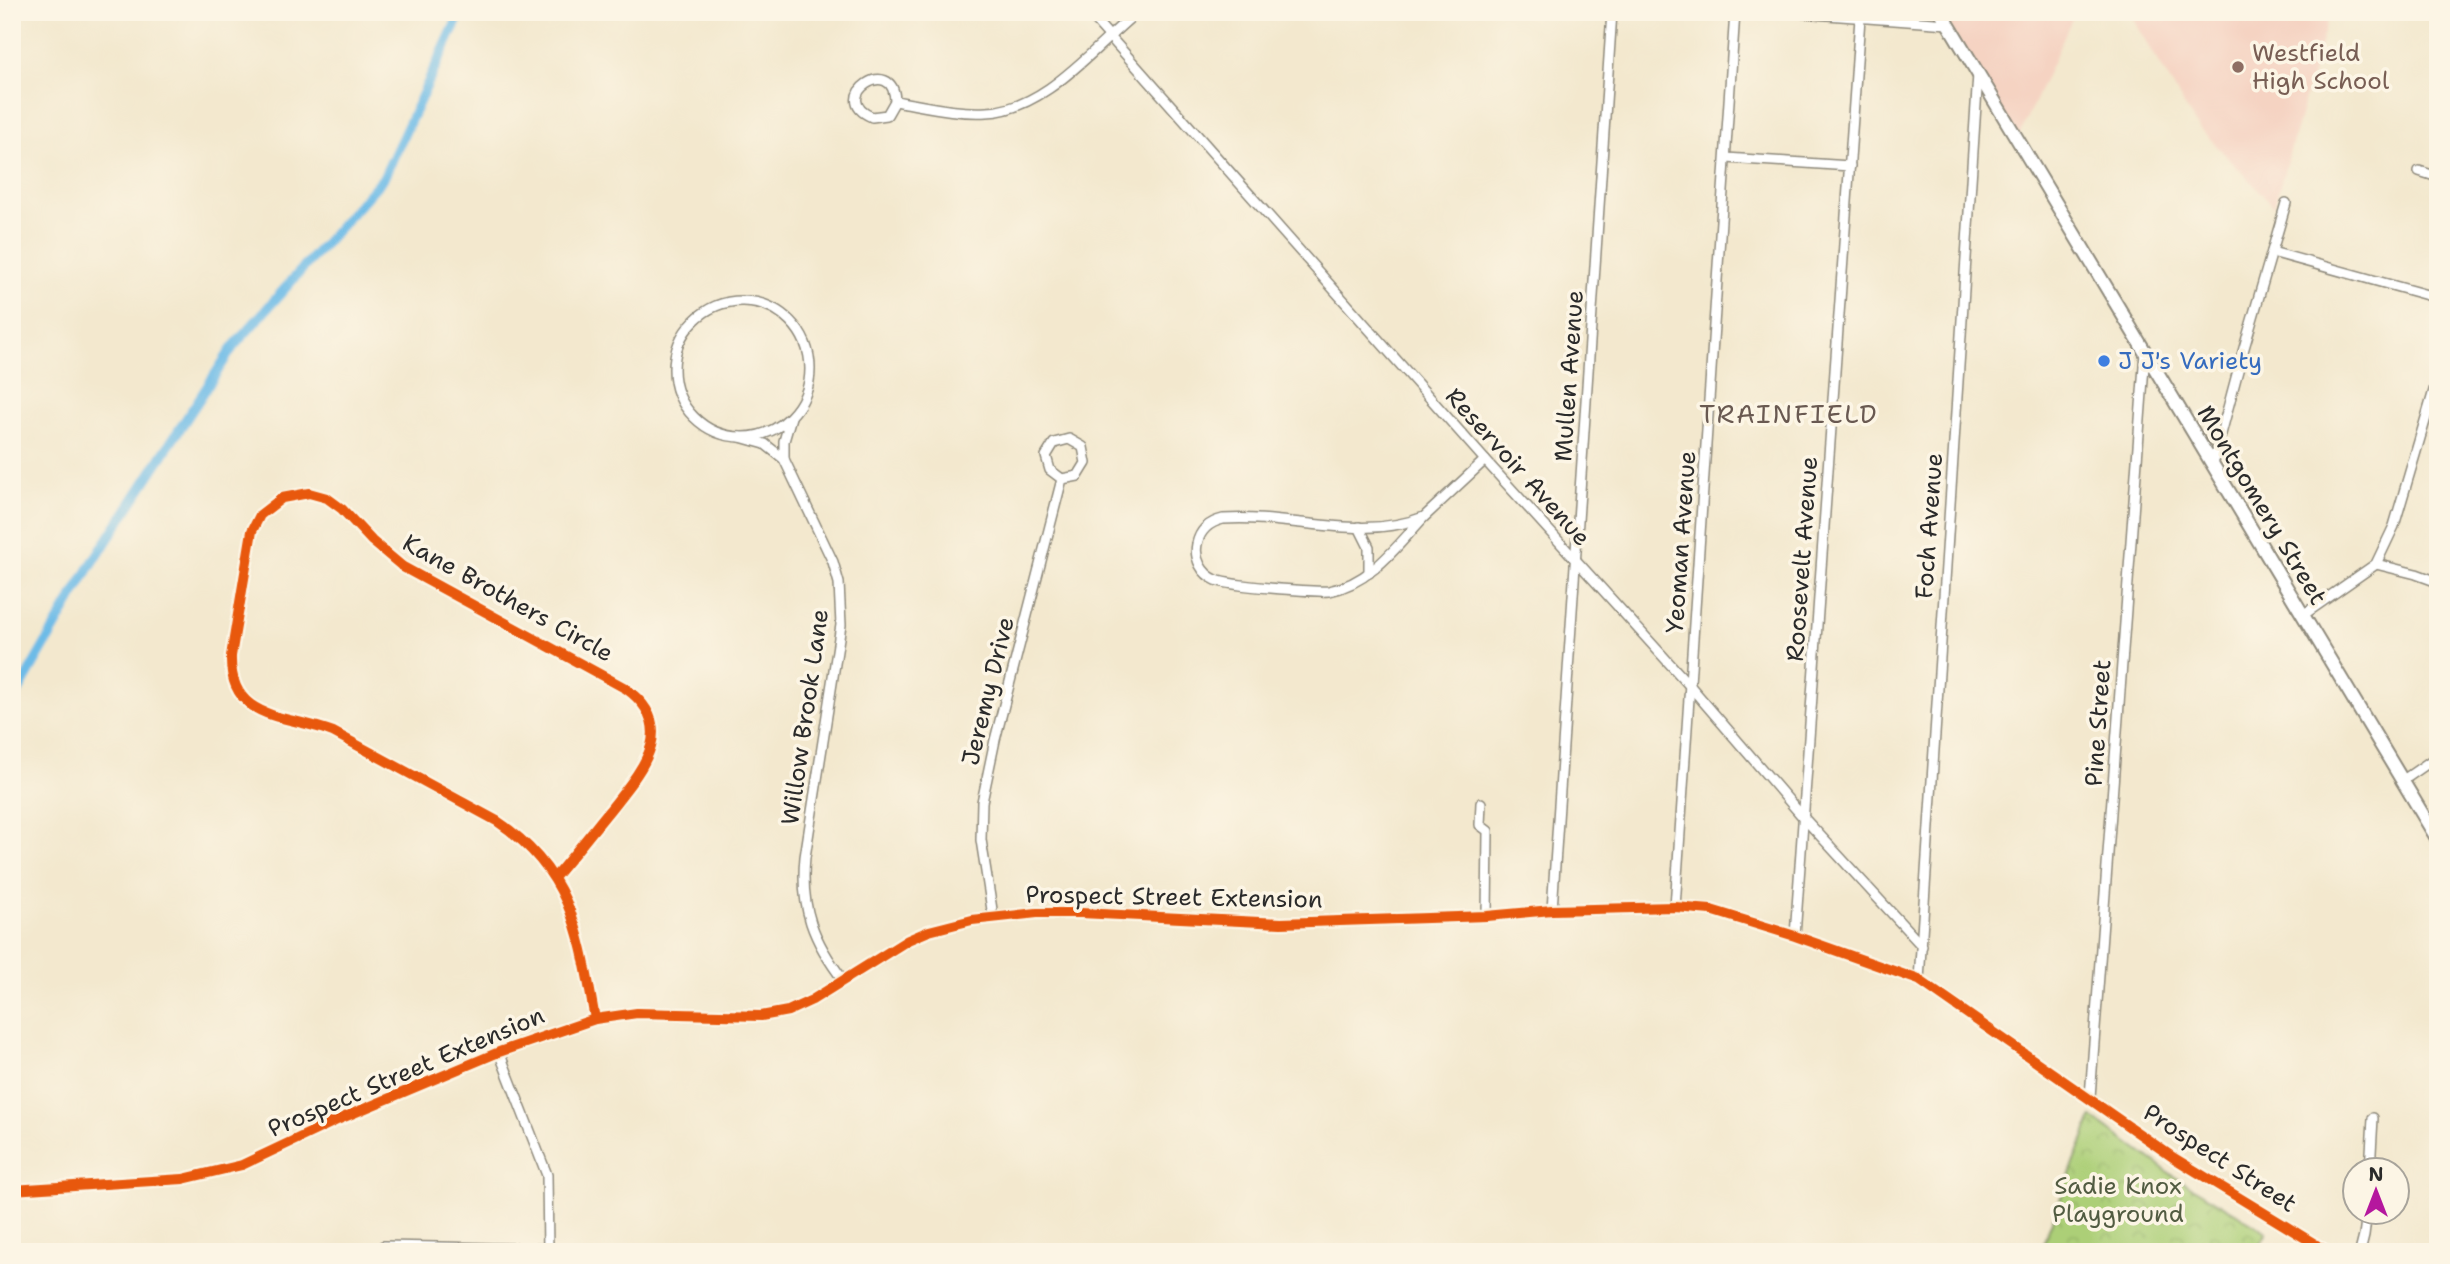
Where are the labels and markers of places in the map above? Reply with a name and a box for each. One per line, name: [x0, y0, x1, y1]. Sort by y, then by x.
place label: Westfield High School: [2252, 37, 2390, 97]
marker: Westfield High School: [2230, 59, 2246, 75]
place label: J J's Variety: [2118, 345, 2262, 377]
marker: J J's Variety: [2096, 353, 2112, 369]

